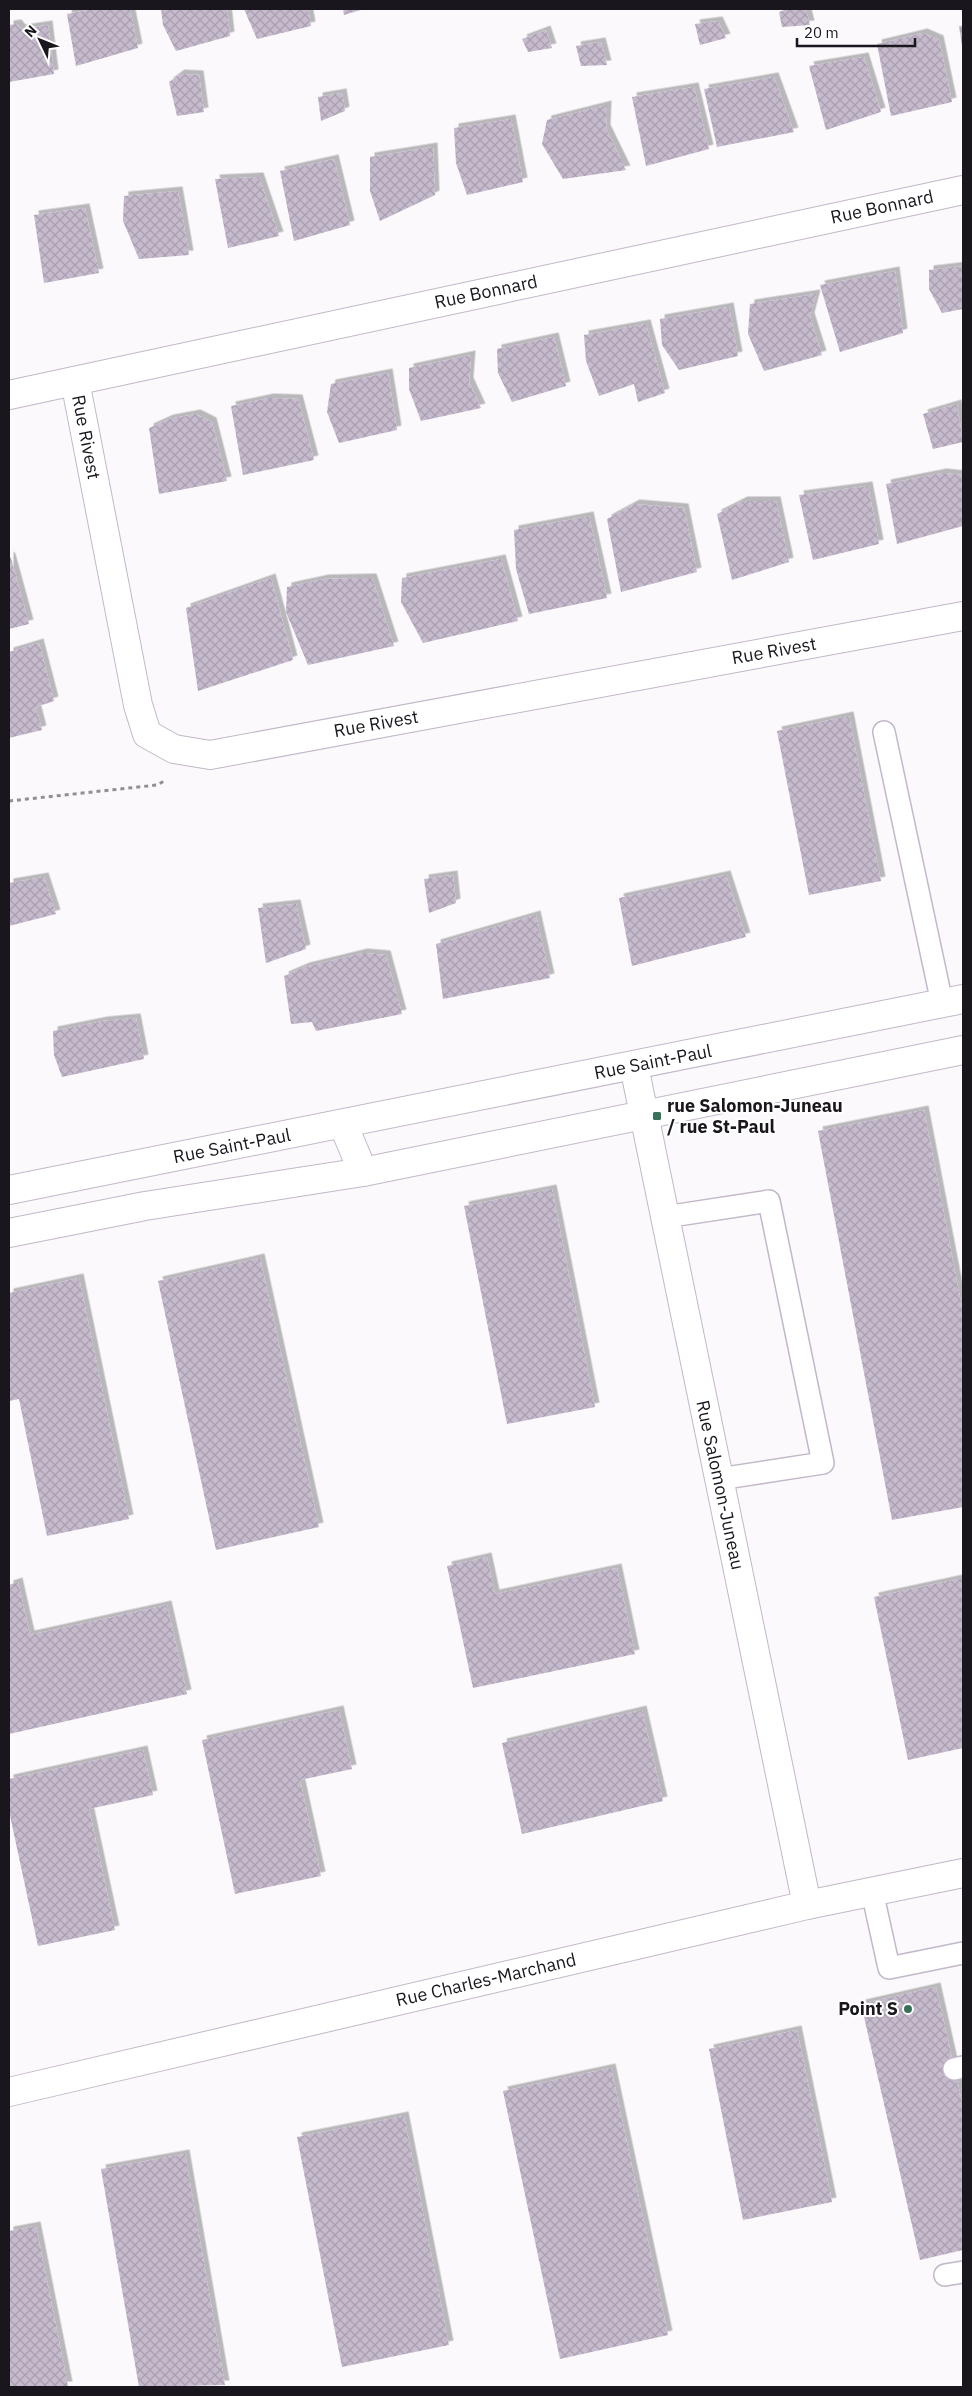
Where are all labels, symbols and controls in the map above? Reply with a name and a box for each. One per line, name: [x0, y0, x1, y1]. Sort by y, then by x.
north arrow: [15, 15, 65, 65]
scale bar: [797, 15, 914, 47]
text: N: [20, 21, 41, 41]
text: 20 m: [804, 23, 839, 42]
street label: Rue Bonnard: [828, 184, 936, 229]
street label: Rue Bonnard: [432, 269, 540, 314]
street label: Rue Rivest: [67, 393, 106, 481]
street label: Rue Rivest: [730, 632, 818, 669]
street label: Rue Rivest: [332, 705, 420, 742]
street label: Rue Saint-Paul: [592, 1039, 714, 1084]
place label: rue Salomon-Juneau / rue St-Paul: [667, 1094, 843, 1138]
marker: rue Salomon-Juneau / rue St-Paul: [651, 1110, 663, 1122]
street label: Rue Saint-Paul: [171, 1123, 293, 1168]
street label: Rue Salomon-Juneau: [691, 1398, 750, 1572]
street label: Rue Charles-Marchand: [393, 1948, 578, 2011]
place label: Point S: [838, 1997, 898, 2020]
marker: Point S: [902, 2003, 914, 2015]

